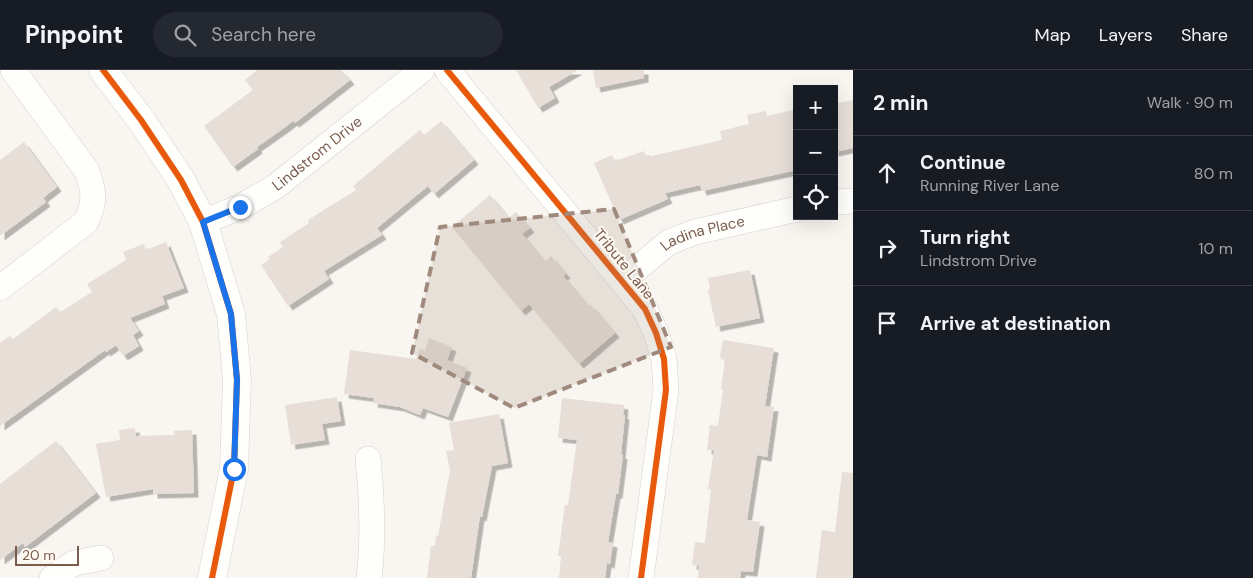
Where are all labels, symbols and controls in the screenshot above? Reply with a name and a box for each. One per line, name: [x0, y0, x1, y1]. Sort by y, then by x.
search box: [153, 12, 503, 57]
text: Pinpoint: [25, 19, 123, 50]
icon: search: [171, 21, 199, 49]
text: Search here: [211, 22, 316, 47]
text: Map: [1035, 23, 1071, 47]
text: Layers: [1099, 23, 1153, 47]
text: Share: [1181, 23, 1228, 47]
map controls: [793, 85, 838, 220]
button: +: [793, 85, 838, 130]
text: 2 min: [873, 89, 929, 117]
text: Walk · 90 m: [1147, 92, 1233, 113]
street label: Lindstrom Drive: [268, 112, 366, 196]
button: −: [793, 130, 838, 175]
text: Continue: [920, 150, 1006, 175]
icon: ahead: [873, 159, 901, 187]
text: 80 m: [1194, 163, 1233, 184]
button: locate: [793, 175, 838, 220]
text: Running River Lane: [920, 175, 1059, 196]
route end: [229, 196, 252, 219]
street label: Ladina Place: [656, 211, 747, 255]
street label: Tribute Lane: [589, 224, 659, 304]
text: Turn right: [920, 225, 1010, 250]
icon: right: [873, 234, 901, 262]
text: 10 m: [1199, 238, 1233, 259]
text: Lindstrom Drive: [920, 250, 1037, 271]
icon: arrive: [873, 309, 901, 337]
text: Arrive at destination: [920, 311, 1111, 336]
route start: [223, 458, 246, 481]
scale bar: [15, 543, 79, 566]
text: 20 m: [22, 546, 56, 564]

